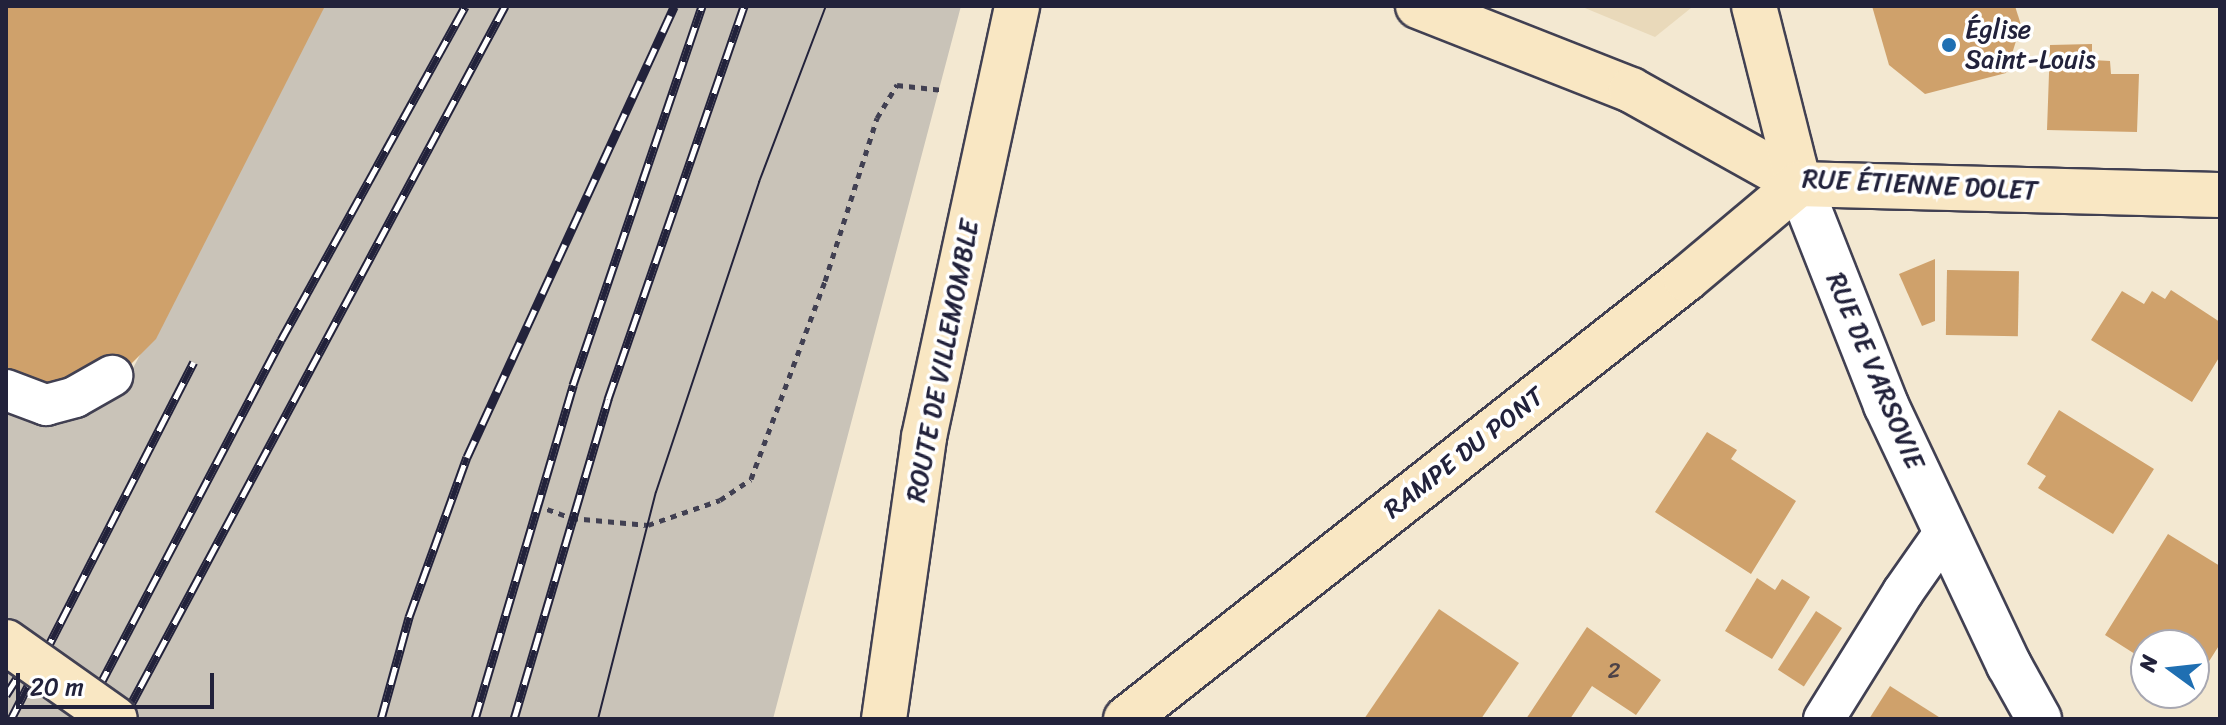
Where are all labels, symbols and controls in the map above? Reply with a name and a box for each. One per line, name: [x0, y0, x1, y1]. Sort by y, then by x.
place label: Église Saint-Louis: [1965, 14, 2096, 76]
marker: Église Saint-Louis: [1940, 36, 1958, 54]
street label: RUE ÉTIENNE DOLET: [1801, 163, 2039, 207]
street label: ROUTE DE VILLEMOMBLE: [900, 216, 986, 506]
street label: RUE DE VARSOVIE: [1821, 271, 1929, 471]
street label: RAMPE DU PONT: [1378, 381, 1550, 525]
north arrow: [2130, 629, 2210, 709]
text: N: [2127, 651, 2169, 676]
scale bar: [20, 657, 218, 707]
house number: 2: [1608, 658, 1620, 684]
text: 20 m: [30, 666, 84, 708]

